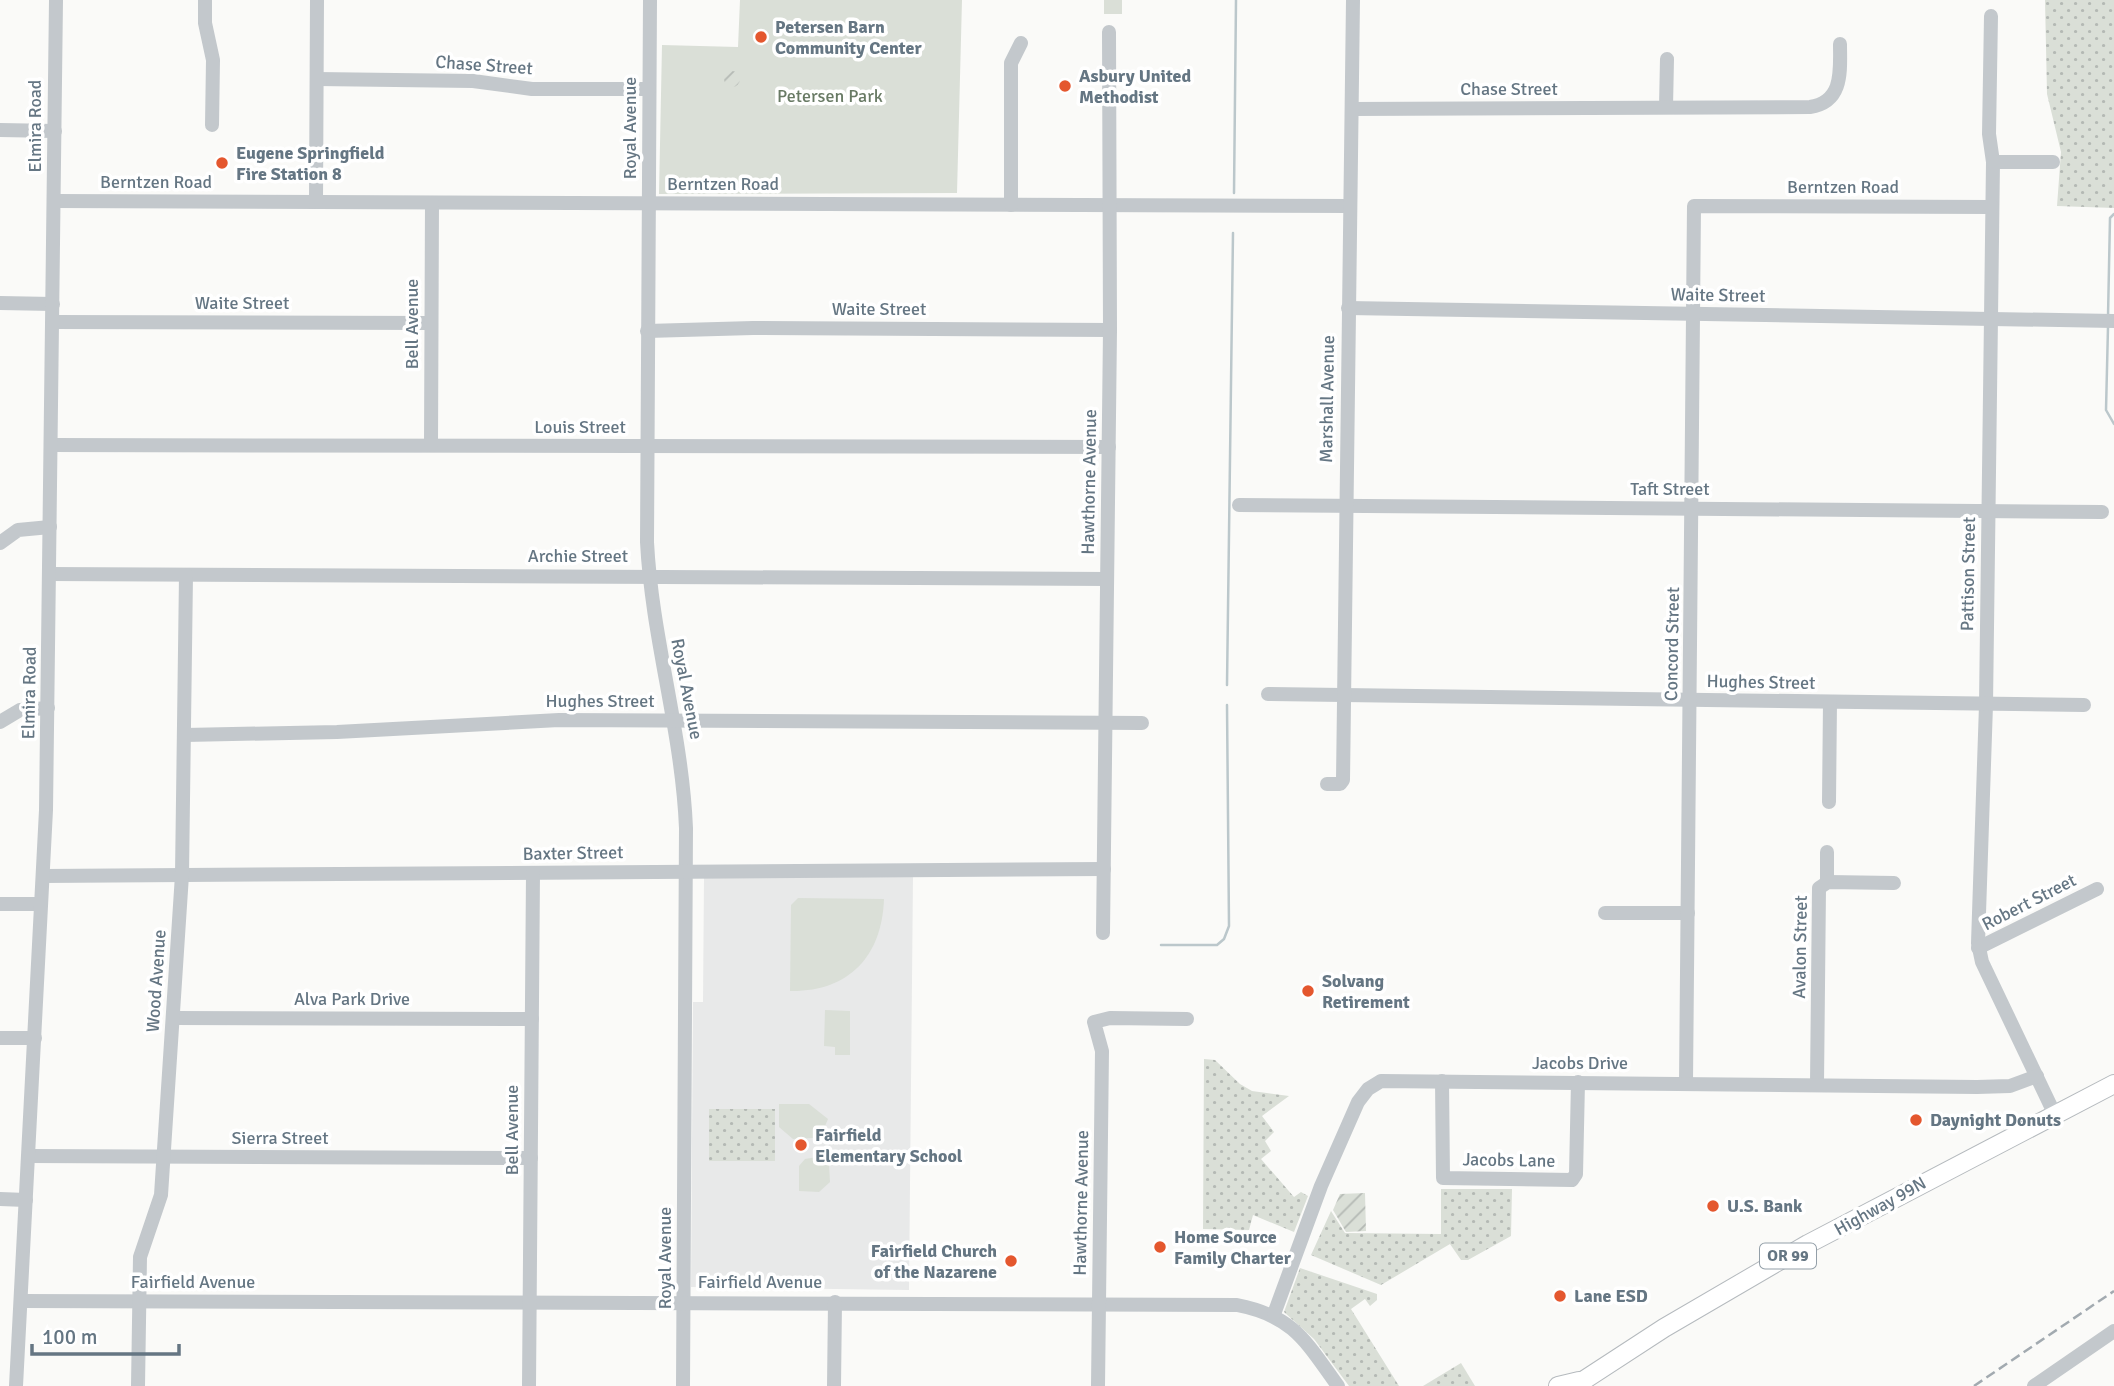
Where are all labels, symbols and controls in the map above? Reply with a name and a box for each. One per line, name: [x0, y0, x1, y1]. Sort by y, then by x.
place label: Petersen Barn Community Center: [775, 16, 922, 59]
marker: Petersen Barn Community Center: [753, 29, 769, 45]
street label: Chase Street: [435, 51, 533, 79]
place label: Asbury United Methodist: [1079, 65, 1191, 108]
street label: Royal Avenue: [619, 77, 641, 179]
marker: Asbury United Methodist: [1057, 78, 1073, 94]
street label: Chase Street: [1460, 78, 1558, 100]
street label: Elmira Road: [24, 80, 46, 172]
park label: Petersen Park: [777, 85, 883, 107]
place label: Eugene Springfield Fire Station 8: [236, 142, 385, 185]
marker: Eugene Springfield Fire Station 8: [214, 155, 230, 171]
street label: Berntzen Road: [100, 171, 212, 193]
street label: Berntzen Road: [667, 173, 779, 195]
street label: Berntzen Road: [1787, 176, 1899, 198]
street label: Bell Avenue: [401, 279, 423, 369]
street label: Waite Street: [1671, 283, 1765, 307]
street label: Waite Street: [195, 292, 289, 314]
street label: Waite Street: [832, 298, 926, 320]
street label: Marshall Avenue: [1315, 335, 1339, 463]
street label: Hawthorne Avenue: [1077, 409, 1101, 555]
street label: Louis Street: [534, 416, 626, 438]
street label: Taft Street: [1630, 478, 1710, 500]
street label: Pattison Street: [1956, 517, 1980, 631]
street label: Archie Street: [528, 545, 628, 567]
street label: Concord Street: [1660, 587, 1684, 701]
street label: Royal Avenue: [666, 637, 708, 741]
street label: Elmira Road: [17, 646, 41, 740]
street label: Hughes Street: [1706, 670, 1816, 694]
street label: Hughes Street: [545, 690, 655, 712]
street label: Baxter Street: [522, 841, 624, 865]
street label: Robert Street: [1978, 869, 2080, 935]
street label: Avalon Street: [1788, 895, 1812, 999]
street label: Wood Avenue: [141, 929, 171, 1033]
place label: Solvang Retirement: [1322, 970, 1410, 1013]
marker: Solvang Retirement: [1300, 983, 1316, 999]
street label: Alva Park Drive: [294, 988, 410, 1010]
street label: Jacobs Drive: [1532, 1052, 1628, 1074]
street label: Bell Avenue: [501, 1085, 523, 1175]
place label: Daynight Donuts: [1930, 1109, 2061, 1131]
marker: Daynight Donuts: [1908, 1112, 1924, 1128]
place label: Fairfield Elementary School: [815, 1124, 963, 1167]
street label: Sierra Street: [232, 1127, 329, 1149]
street label: Hawthorne Avenue: [1069, 1130, 1093, 1276]
marker: Fairfield Elementary School: [793, 1137, 809, 1153]
street label: Jacobs Lane: [1462, 1148, 1556, 1172]
street label: Highway 99N: [1830, 1172, 1930, 1240]
place label: U.S. Bank: [1727, 1195, 1803, 1217]
marker: U.S. Bank: [1705, 1198, 1721, 1214]
street label: Royal Avenue: [654, 1207, 676, 1309]
place label: Home Source Family Charter: [1174, 1226, 1292, 1269]
marker: Home Source Family Charter: [1152, 1239, 1168, 1255]
place label: Fairfield Church of the Nazarene: [871, 1240, 997, 1283]
road number: OR 99: [1760, 1244, 1816, 1268]
marker: Fairfield Church of the Nazarene: [1003, 1253, 1019, 1269]
street label: Fairfield Avenue: [131, 1271, 255, 1293]
street label: Fairfield Avenue: [698, 1271, 822, 1293]
place label: Lane ESD: [1574, 1285, 1648, 1307]
marker: Lane ESD: [1552, 1288, 1568, 1304]
scale bar: [32, 1312, 178, 1356]
text: 100 m: [42, 1324, 97, 1350]

